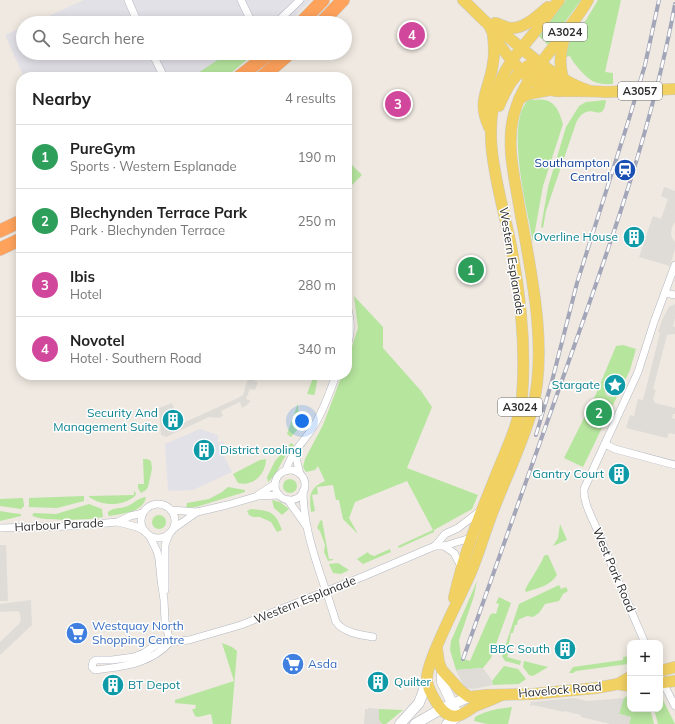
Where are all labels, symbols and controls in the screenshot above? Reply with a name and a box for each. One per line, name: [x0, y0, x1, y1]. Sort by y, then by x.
search box: [16, 16, 352, 60]
pin: 4: [399, 20, 425, 50]
road number: A3024: [543, 23, 587, 41]
icon: search: [30, 27, 52, 49]
text: Search here: [62, 29, 144, 48]
road number: A3057: [618, 82, 662, 100]
text: Nearby: [32, 88, 91, 109]
pin: 3: [385, 89, 411, 119]
text: 4 results: [285, 90, 336, 106]
text: PureGym: [70, 139, 136, 158]
text: 1: [41, 149, 49, 165]
text: 190 m: [298, 149, 336, 165]
place label: Southampton Central: [535, 155, 610, 184]
station icon: Southampton Central: [612, 157, 638, 183]
text: Sports · Western Esplanade: [70, 158, 237, 174]
text: Blechynden Terrace Park: [70, 203, 247, 222]
street label: Western Esplanade: [497, 206, 528, 316]
text: 2: [41, 213, 49, 229]
text: 250 m: [298, 213, 336, 229]
text: Park · Blechynden Terrace: [70, 222, 225, 238]
building icon: Overline House: [621, 224, 647, 250]
place label: Overline House: [534, 229, 618, 244]
pin: 1: [458, 255, 484, 285]
text: Ibis: [70, 267, 95, 286]
text: 3: [41, 277, 49, 293]
text: 280 m: [298, 277, 336, 293]
text: Hotel: [70, 286, 102, 302]
text: Novotel: [70, 331, 125, 350]
text: 4: [41, 341, 49, 357]
text: 340 m: [298, 341, 336, 357]
text: Hotel · Southern Road: [70, 350, 202, 366]
place icon: Stargate: [602, 372, 628, 398]
place label: Stargate: [552, 377, 600, 392]
road number: A3024: [498, 398, 542, 416]
pin: 2: [586, 398, 612, 428]
place label: Security And Management Suite: [53, 405, 158, 434]
building icon: Security And Management Suite: [160, 407, 186, 433]
your location: [292, 411, 312, 431]
building icon: District cooling: [191, 437, 217, 463]
place label: District cooling: [220, 442, 302, 457]
building icon: Gantry Court: [606, 461, 632, 487]
place label: Gantry Court: [532, 466, 604, 481]
street label: Harbour Parade: [14, 515, 104, 534]
street label: West Park Road: [590, 525, 639, 614]
street label: Western Esplanade: [252, 572, 358, 627]
place label: Westquay North Shopping Centre: [92, 618, 184, 647]
supermarket icon: Westquay North Shopping Centre: [64, 620, 90, 646]
building icon: BBC South: [552, 636, 578, 662]
map controls: [627, 640, 663, 712]
button: +: [627, 640, 663, 676]
place label: BBC South: [490, 641, 550, 656]
supermarket icon: Asda: [280, 651, 306, 677]
place label: Asda: [308, 656, 337, 671]
building icon: Quilter: [365, 669, 391, 695]
building icon: BT Depot: [100, 672, 126, 698]
place label: Quilter: [394, 674, 432, 689]
button: −: [627, 676, 663, 712]
place label: BT Depot: [128, 677, 180, 692]
street label: Havelock Road: [518, 678, 602, 701]

